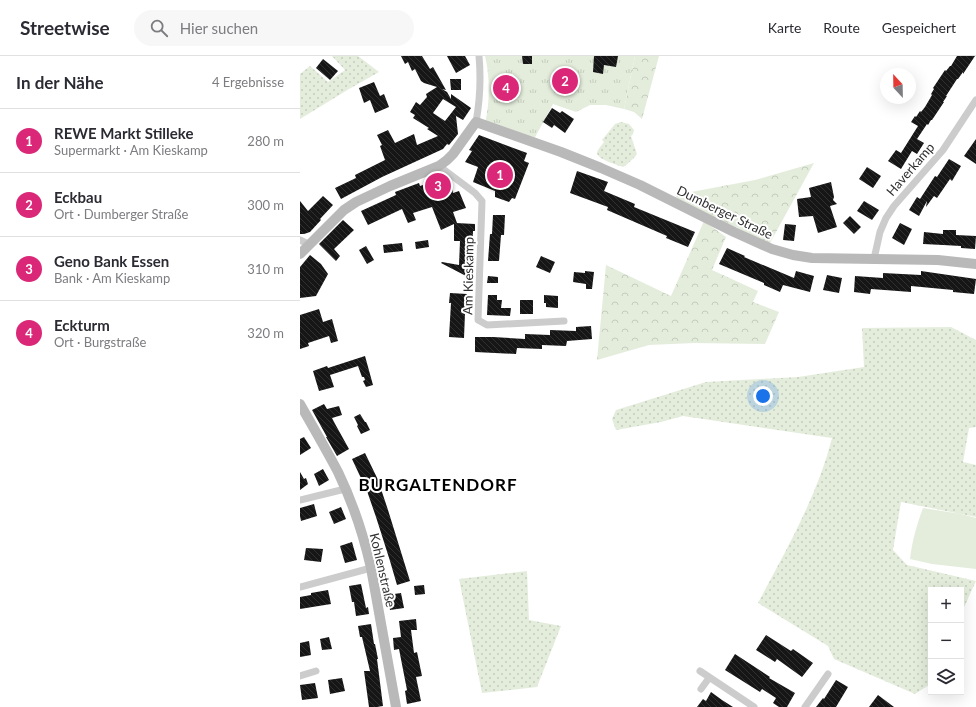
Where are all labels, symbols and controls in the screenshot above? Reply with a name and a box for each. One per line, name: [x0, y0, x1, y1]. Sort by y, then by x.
search box: [134, 10, 414, 46]
text: Streetwise: [20, 16, 110, 39]
icon: search: [148, 17, 170, 39]
text: Hier suchen: [180, 19, 258, 37]
text: Karte: [768, 19, 801, 36]
text: Route: [823, 19, 860, 36]
text: Gespeichert: [882, 19, 956, 36]
pin: 2: [552, 66, 578, 96]
north arrow: [880, 68, 916, 104]
text: In der Nähe: [16, 72, 104, 93]
pin: 4: [493, 73, 519, 103]
text: 4 Ergebnisse: [212, 74, 284, 90]
text: REWE Markt Stilleke: [54, 124, 193, 142]
text: 1: [25, 133, 33, 149]
text: 280 m: [247, 133, 284, 149]
street label: Haverkamp: [883, 139, 937, 199]
text: Supermarkt · Am Kieskamp: [54, 142, 208, 158]
pin: 1: [487, 160, 513, 190]
pin: 3: [425, 171, 451, 201]
street label: Dumberger Straße: [674, 182, 776, 242]
text: Eckbau: [54, 188, 102, 206]
text: 2: [25, 197, 33, 213]
text: 300 m: [247, 197, 284, 213]
text: Ort · Dumberger Straße: [54, 206, 188, 222]
street label: Am Kieskamp: [459, 237, 477, 315]
text: Geno Bank Essen: [54, 252, 169, 270]
text: 3: [25, 261, 33, 277]
text: 310 m: [247, 261, 284, 277]
text: Bank · Am Kieskamp: [54, 270, 170, 286]
text: Eckturm: [54, 316, 110, 334]
text: 4: [25, 325, 33, 341]
text: 320 m: [247, 325, 284, 341]
text: Ort · Burgstraße: [54, 334, 146, 350]
your location: [753, 386, 773, 406]
district label: BURGALTENDORF: [358, 474, 518, 495]
street label: Kohlenstraße: [367, 531, 399, 609]
map controls: [928, 587, 964, 695]
button: +: [928, 587, 964, 623]
button: −: [928, 623, 964, 659]
button: layers: [928, 659, 964, 695]

